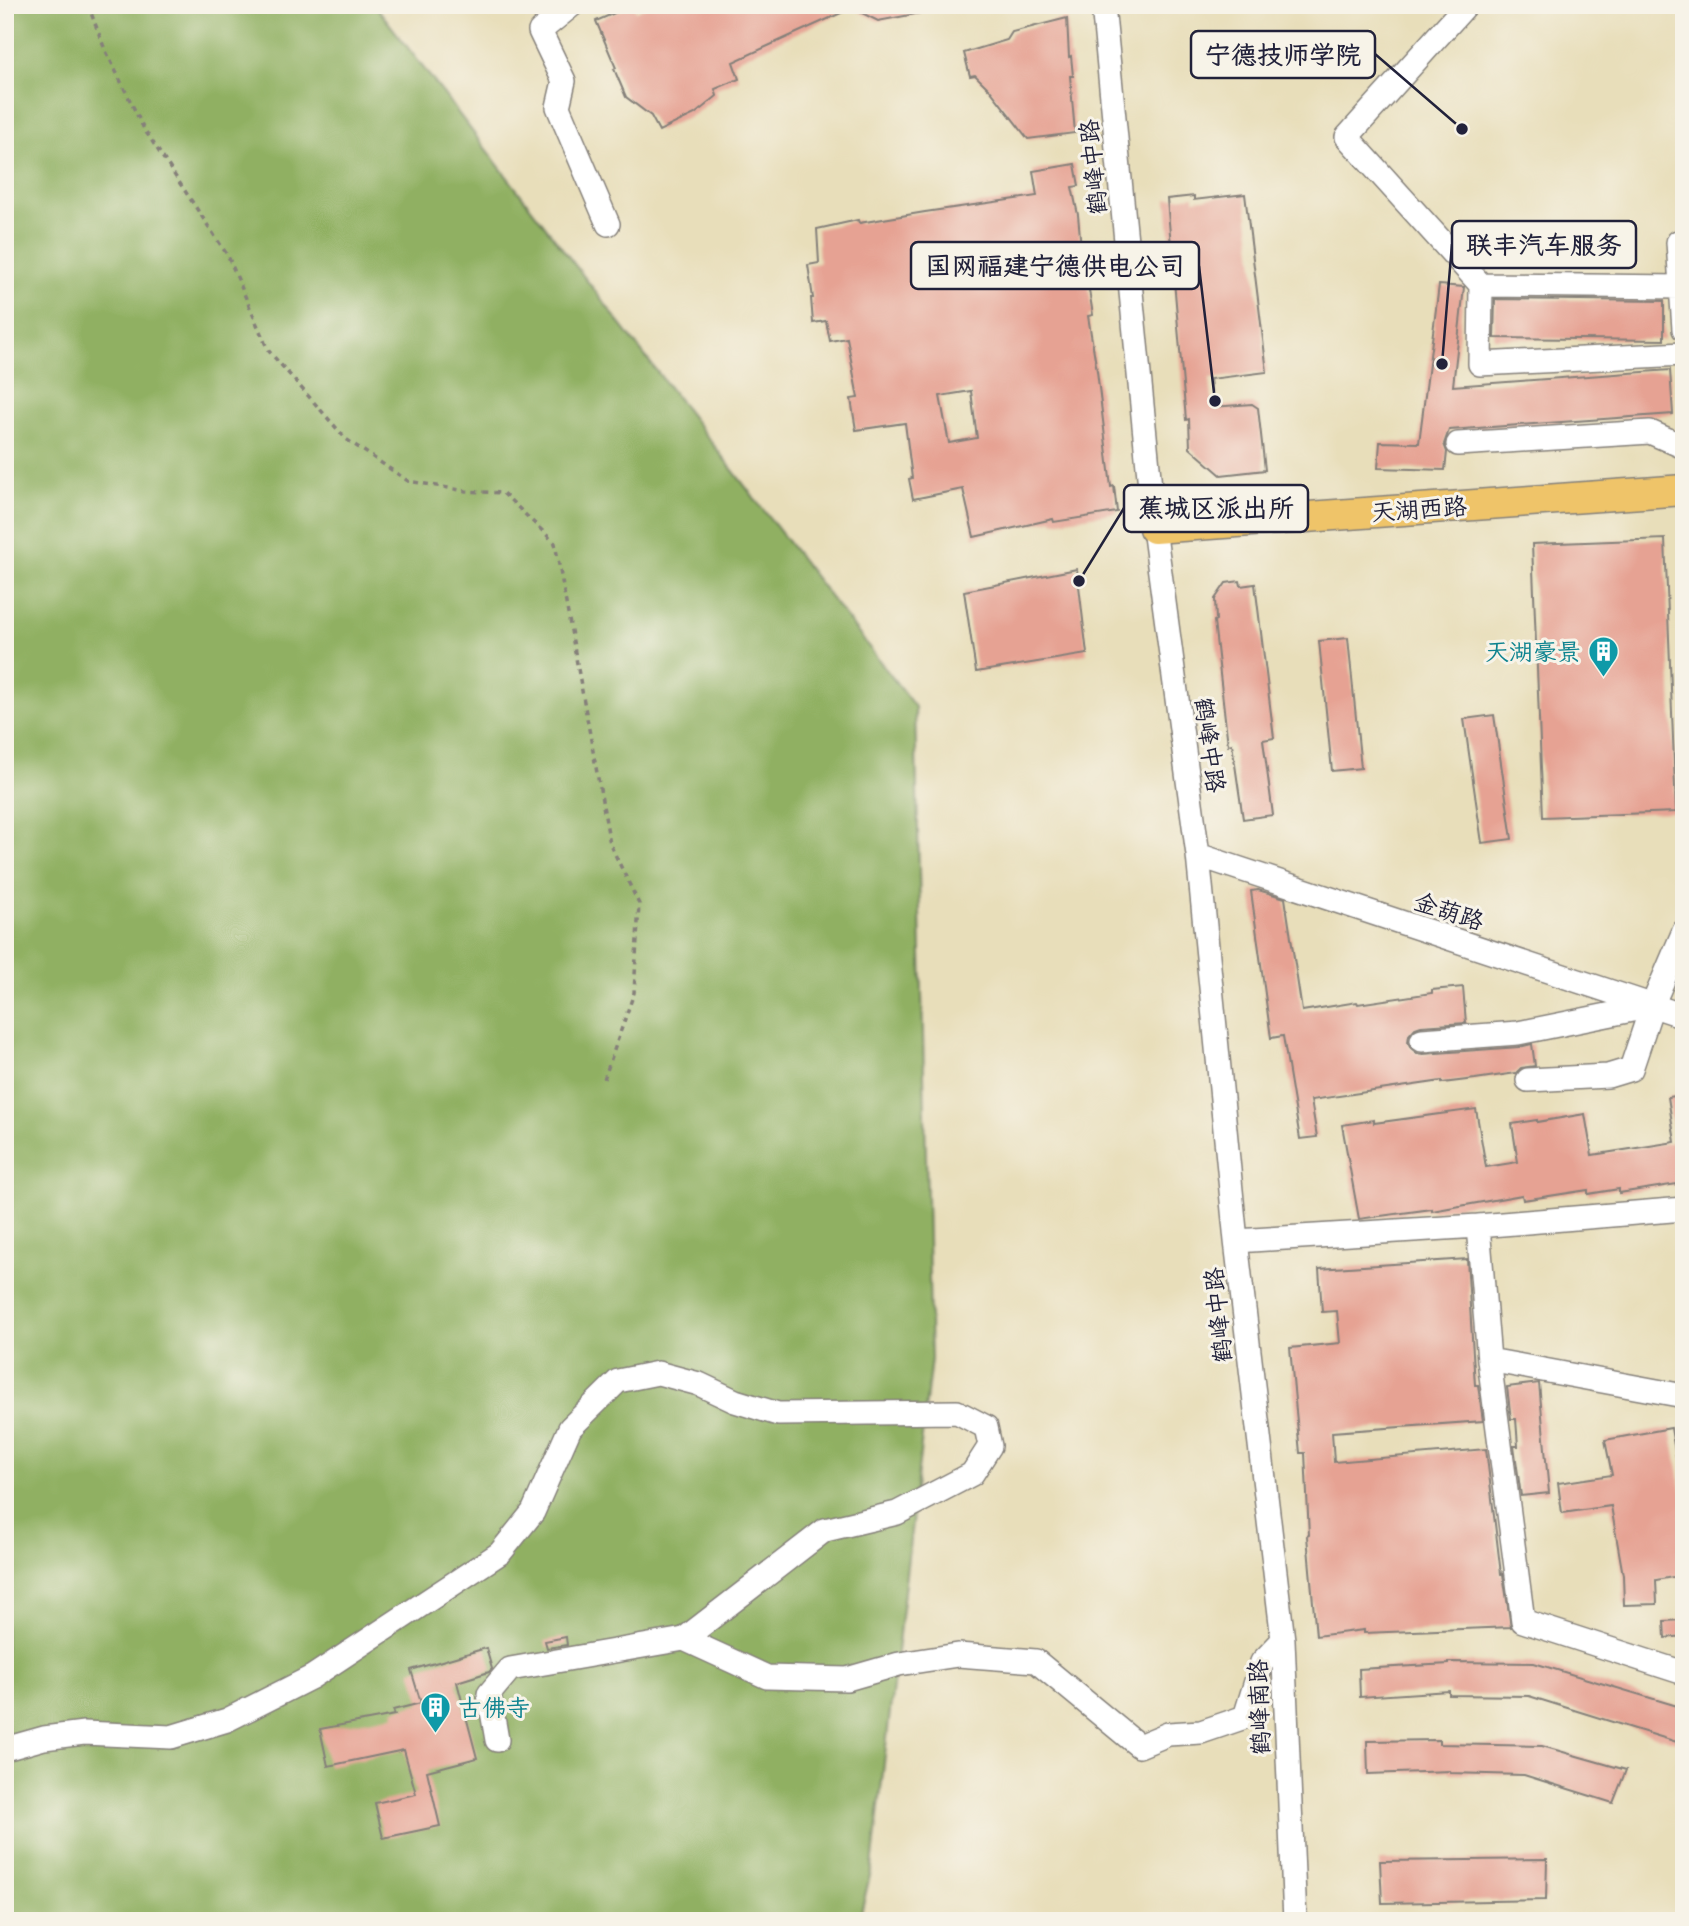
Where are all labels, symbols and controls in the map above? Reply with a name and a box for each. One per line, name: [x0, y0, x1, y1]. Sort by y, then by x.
callout: 宁德技师学院: [1191, 31, 1375, 78]
text: 宁德技师学院: [1205, 39, 1361, 71]
street label: 鹤峰中路: [1074, 118, 1112, 216]
callout: 联丰汽车服务: [1452, 221, 1636, 268]
text: 联丰汽车服务: [1466, 229, 1622, 261]
callout: 国网福建宁德供电公司: [911, 242, 1199, 289]
text: 国网福建宁德供电公司: [925, 250, 1185, 282]
callout: 蕉城区派出所: [1124, 485, 1308, 532]
street label: 天湖西路: [1370, 491, 1468, 527]
text: 蕉城区派出所: [1138, 492, 1294, 524]
building icon: 天湖豪景: [1587, 634, 1621, 678]
place label: 天湖豪景: [1485, 637, 1581, 666]
street label: 鹤峰中路: [1189, 695, 1231, 795]
street label: 金葫路: [1410, 886, 1488, 936]
street label: 鹤峰中路: [1199, 1266, 1237, 1364]
street label: 鹤峰南路: [1243, 1659, 1275, 1755]
building icon: 古佛寺: [418, 1690, 452, 1734]
place label: 古佛寺: [458, 1693, 530, 1722]

